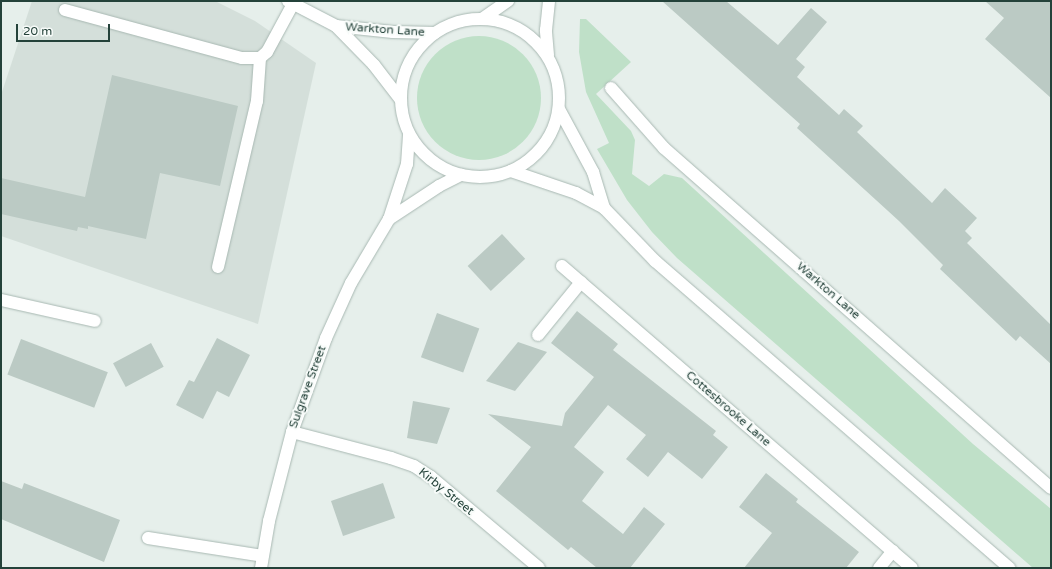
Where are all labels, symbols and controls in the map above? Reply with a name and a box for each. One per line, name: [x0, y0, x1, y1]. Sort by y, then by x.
scale bar: [18, 16, 112, 42]
street label: Warkton Lane: [345, 20, 425, 40]
text: 20 m: [23, 24, 52, 38]
street label: Warkton Lane: [793, 259, 863, 323]
street label: Sulgrave Street: [286, 344, 330, 430]
street label: Cottesbrooke Lane: [683, 368, 773, 450]
street label: Kirby Street: [415, 465, 477, 519]

